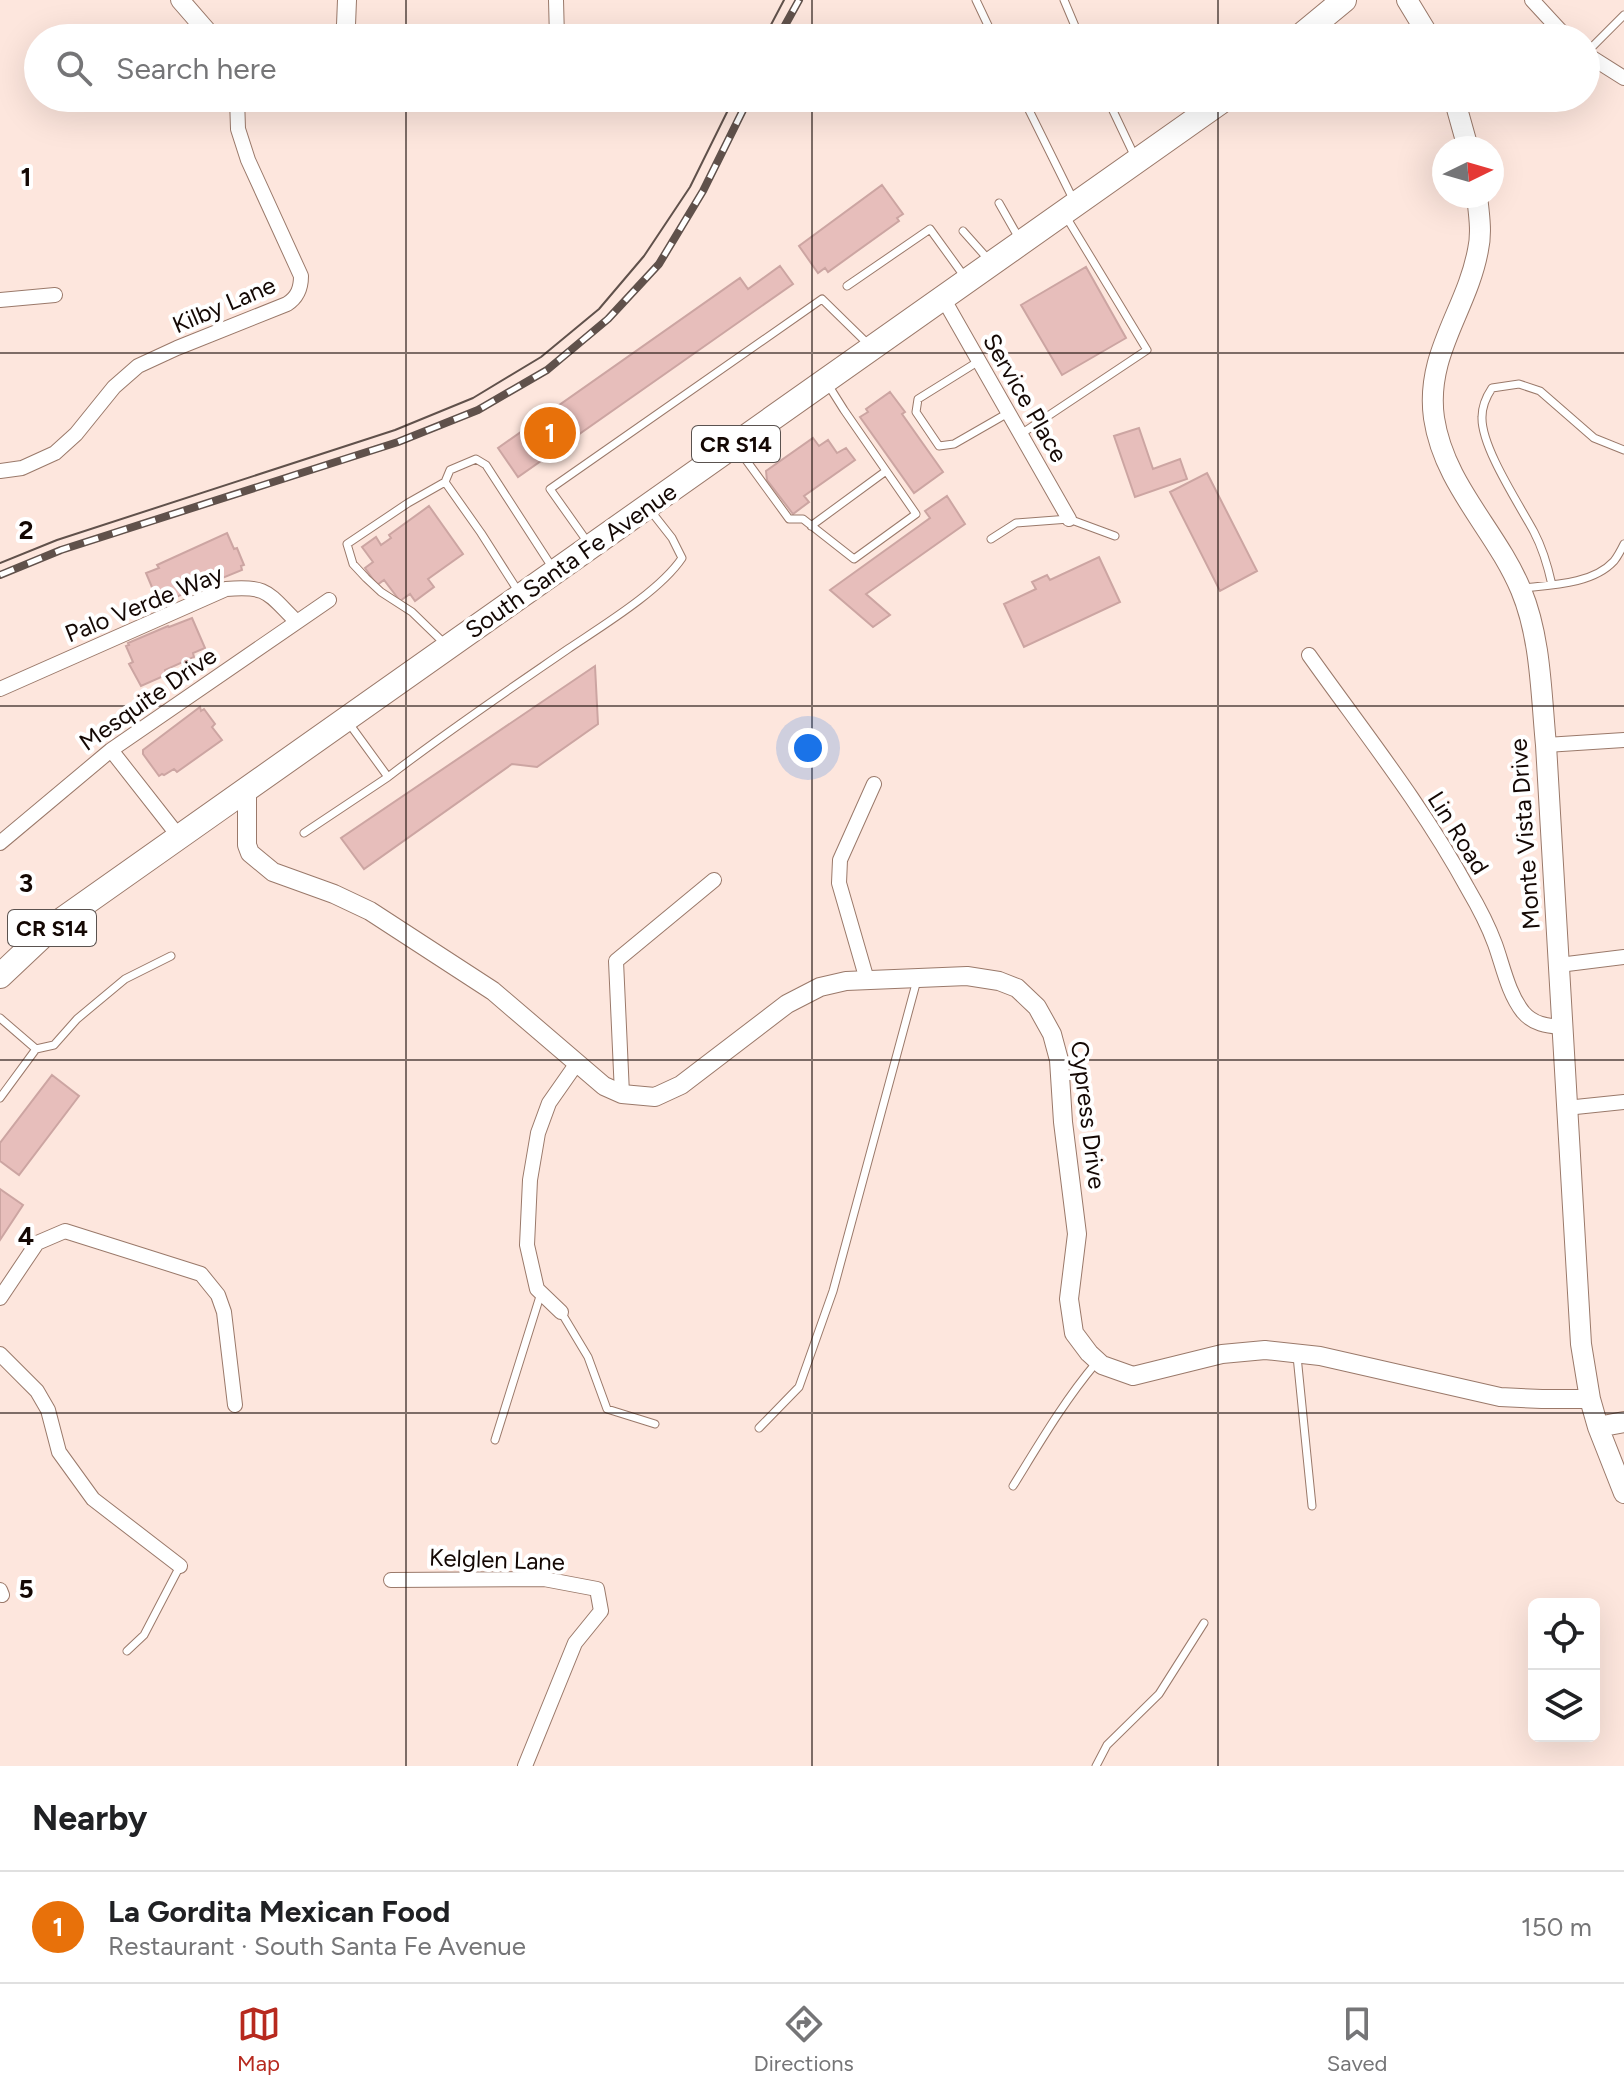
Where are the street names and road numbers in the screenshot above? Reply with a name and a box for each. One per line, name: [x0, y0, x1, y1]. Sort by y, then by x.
street label: Kilby Lane: [168, 270, 280, 339]
street label: Service Place: [977, 328, 1074, 467]
road number: CR S14: [692, 426, 780, 462]
street label: South Santa Fe Avenue: [460, 477, 682, 644]
street label: Palo Verde Way: [61, 559, 227, 648]
street label: Mesquite Drive: [73, 641, 222, 757]
street label: Monte Vista Drive: [1503, 737, 1546, 931]
street label: Lin Road: [1422, 786, 1495, 880]
road number: CR S14: [8, 910, 96, 946]
street label: Cypress Drive: [1065, 1039, 1112, 1191]
street label: Kelglen Lane: [429, 1543, 565, 1576]

